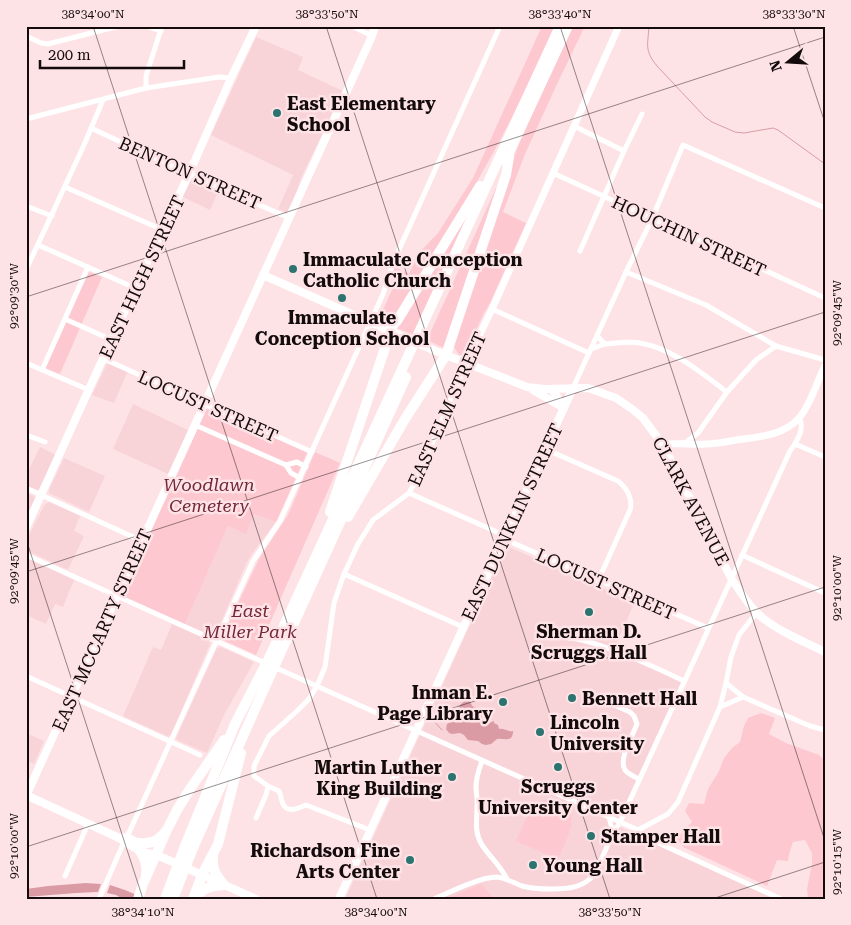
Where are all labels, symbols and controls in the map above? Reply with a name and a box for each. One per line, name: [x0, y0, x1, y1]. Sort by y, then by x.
text: 38°34'00"N: [61, 7, 125, 21]
text: 38°33'50"N: [295, 7, 359, 21]
text: 38°33'40"N: [528, 7, 592, 21]
text: 38°33'30"N: [762, 7, 826, 21]
scale bar: [40, 38, 184, 70]
north arrow: [764, 38, 814, 88]
text: 200 m: [48, 46, 91, 64]
text: N: [766, 58, 785, 74]
place label: East Elementary School: [287, 93, 436, 135]
marker: East Elementary School: [271, 107, 283, 119]
street label: BENTON STREET: [116, 132, 264, 214]
street label: HOUCHIN STREET: [609, 191, 769, 281]
street label: EAST HIGH STREET: [95, 192, 189, 362]
place label: Immaculate Conception Catholic Church: [303, 249, 523, 291]
text: 92°09'30"W: [7, 262, 21, 329]
marker: Immaculate Conception Catholic Church: [287, 263, 299, 275]
text: 92°09'45"W: [830, 279, 844, 346]
marker: Immaculate Conception School: [336, 292, 348, 304]
place label: Immaculate Conception School: [255, 307, 429, 349]
street label: EAST ELM STREET: [403, 329, 491, 489]
street label: LOCUST STREET: [135, 366, 281, 446]
street label: EAST DUNKLIN STREET: [457, 420, 567, 624]
street label: CLARK AVENUE: [648, 433, 734, 569]
park label: Woodlawn Cemetery: [163, 474, 255, 516]
street label: EAST MCCARTY STREET: [48, 526, 156, 734]
text: 92°09'45"W: [7, 537, 21, 604]
street label: LOCUST STREET: [533, 544, 679, 624]
text: 92°10'00"W: [830, 554, 844, 621]
park label: East Miller Park: [202, 600, 297, 642]
marker: Sherman D. Scruggs Hall: [583, 606, 595, 618]
place label: Sherman D. Scruggs Hall: [531, 621, 647, 663]
place label: Inman E. Page Library: [377, 682, 493, 724]
place label: Bennett Hall: [582, 688, 697, 709]
marker: Bennett Hall: [566, 692, 578, 704]
marker: Inman E. Page Library: [497, 696, 509, 708]
place label: Lincoln University: [550, 712, 644, 754]
marker: Lincoln University: [534, 726, 546, 738]
place label: Martin Luther King Building: [314, 757, 443, 799]
marker: Scruggs University Center: [552, 761, 564, 773]
marker: Martin Luther King Building: [446, 771, 458, 783]
place label: Scruggs University Center: [478, 776, 638, 818]
text: 92°10'00"W: [7, 812, 21, 879]
place label: Stamper Hall: [601, 826, 720, 847]
text: 92°10'15"W: [830, 828, 844, 895]
marker: Stamper Hall: [585, 830, 597, 842]
place label: Richardson Fine Arts Center: [250, 840, 400, 882]
marker: Richardson Fine Arts Center: [404, 854, 416, 866]
place label: Young Hall: [543, 855, 643, 876]
marker: Young Hall: [527, 859, 539, 871]
text: 38°34'10"N: [111, 905, 175, 919]
text: 38°34'00"N: [344, 905, 408, 919]
text: 38°33'50"N: [578, 905, 642, 919]

